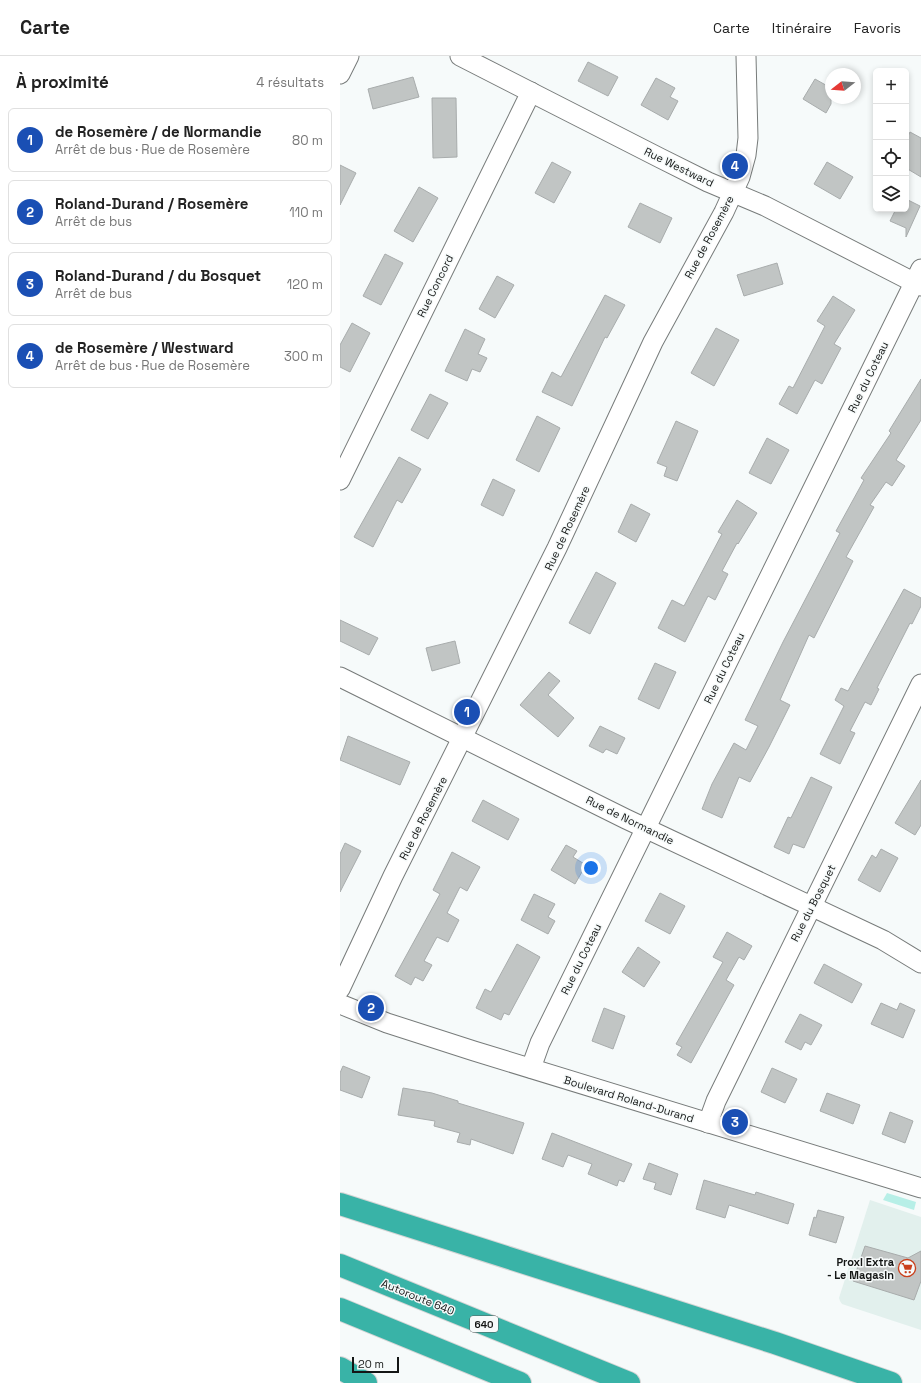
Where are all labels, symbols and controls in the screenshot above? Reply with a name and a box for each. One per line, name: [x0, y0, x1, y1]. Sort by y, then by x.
text: Carte: [20, 15, 70, 40]
text: Carte: [713, 19, 750, 37]
text: Itinéraire: [772, 19, 832, 37]
text: Favoris: [854, 19, 901, 37]
north arrow: [825, 68, 861, 104]
map controls: [873, 68, 909, 212]
button: +: [873, 68, 909, 104]
text: À proximité: [16, 71, 109, 93]
text: 4 résultats: [256, 74, 324, 91]
button: −: [873, 104, 909, 140]
text: de Rosemère / de Normandie: [55, 122, 262, 141]
text: 1: [27, 132, 33, 149]
text: 80 m: [292, 132, 323, 149]
button: locate: [873, 140, 909, 176]
text: Arrêt de bus · Rue de Rosemère: [55, 141, 250, 158]
street label: Rue Westward: [642, 144, 716, 190]
pin: 4: [722, 151, 748, 181]
button: layers: [873, 176, 909, 212]
street label: Rue de Rosemère: [681, 193, 737, 281]
text: Roland-Durand / Rosemère: [55, 194, 249, 213]
text: 2: [26, 204, 34, 221]
text: 110 m: [289, 204, 323, 221]
text: Arrêt de bus: [55, 213, 132, 230]
street label: Rue Concord: [414, 252, 456, 320]
text: Roland-Durand / du Bosquet: [55, 266, 261, 285]
text: 3: [26, 276, 34, 293]
text: 120 m: [287, 276, 323, 293]
text: Arrêt de bus: [55, 285, 132, 302]
text: de Rosemère / Westward: [55, 338, 234, 357]
street label: Rue du Coteau: [845, 339, 891, 415]
text: 4: [26, 348, 34, 365]
text: 300 m: [284, 348, 323, 365]
text: Arrêt de bus · Rue de Rosemère: [55, 357, 250, 374]
street label: Rue de Rosemère: [541, 483, 593, 573]
street label: Rue du Coteau: [701, 630, 747, 706]
pin: 1: [454, 697, 480, 727]
street label: Rue de Rosemère: [396, 774, 450, 862]
street label: Rue de Normandie: [584, 793, 676, 847]
your location: [581, 858, 601, 878]
street label: Rue du Bosquet: [788, 862, 838, 944]
street label: Rue du Coteau: [558, 921, 604, 997]
pin: 2: [358, 993, 384, 1023]
street label: Boulevard Roland-Durand: [562, 1073, 696, 1125]
pin: 3: [722, 1107, 748, 1137]
place label: Proxi Extra - Le Magasin: [827, 1255, 895, 1282]
supermarket icon: Proxi Extra - Le Magasin: [897, 1258, 917, 1278]
street label: Autoroute 640: [379, 1276, 457, 1318]
road number: 640: [470, 1316, 498, 1332]
scale bar: [352, 1355, 399, 1374]
text: 20 m: [358, 1357, 384, 1371]

